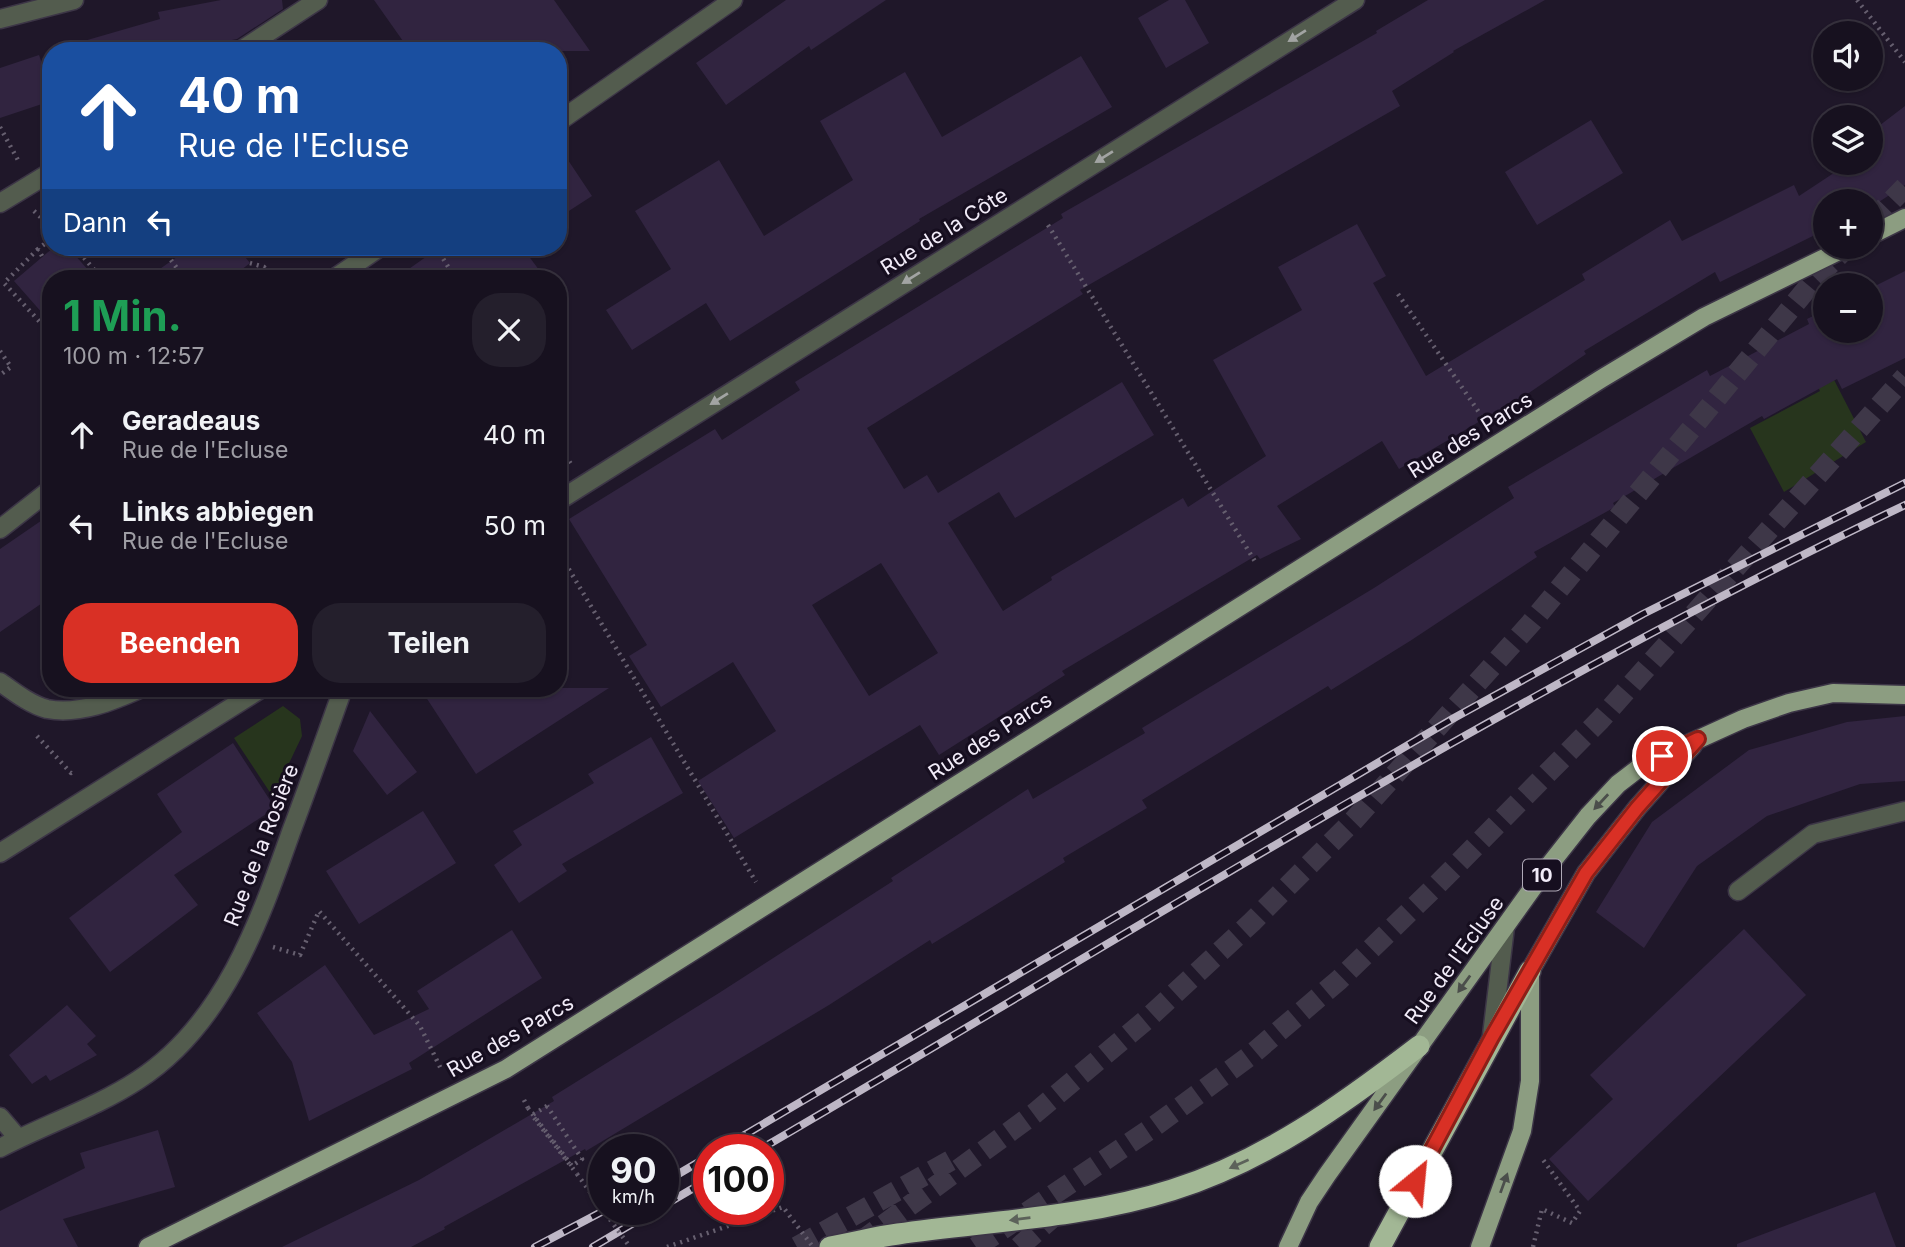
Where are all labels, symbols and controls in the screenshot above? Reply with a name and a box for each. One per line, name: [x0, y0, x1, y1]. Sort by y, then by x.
map controls: [1813, 21, 1883, 343]
button: sound: [1813, 21, 1883, 91]
one-way arrow: [1287, 30, 1306, 43]
text: 40 m: [178, 66, 301, 125]
icon: ahead: [63, 70, 154, 161]
button: layers: [1813, 105, 1883, 175]
text: Rue de l'Ecluse: [178, 126, 410, 165]
one-way arrow: [1094, 151, 1114, 164]
street label: Rue de la Côte: [876, 182, 1012, 280]
button: +: [1813, 189, 1883, 259]
icon: left: [141, 203, 179, 241]
text: Dann: [63, 207, 127, 238]
one-way arrow: [902, 272, 921, 285]
button: −: [1813, 273, 1883, 343]
text: 1 Min.: [63, 290, 182, 341]
button: close: [472, 293, 546, 367]
text: 100 m · 12:57: [63, 342, 205, 370]
street label: Rue des Parcs: [1403, 387, 1537, 483]
one-way arrow: [709, 393, 728, 406]
text: Geradeaus: [122, 405, 260, 436]
icon: ahead: [63, 416, 101, 454]
text: 40 m: [483, 419, 546, 450]
text: Rue de l'Ecluse: [122, 436, 288, 464]
text: Links abbiegen: [122, 496, 314, 527]
icon: left: [63, 507, 101, 545]
text: 50 m: [484, 510, 546, 541]
text: Rue de l'Ecluse: [122, 527, 288, 555]
button: Beenden: [63, 603, 298, 683]
button: Teilen: [312, 603, 546, 683]
street label: Rue des Parcs: [924, 687, 1056, 785]
pin: [1632, 726, 1692, 786]
icon: arrive: [1643, 737, 1681, 775]
street label: Rue de la Rosière: [219, 760, 303, 930]
one-way arrow: [1593, 793, 1609, 810]
road number: 10: [1523, 860, 1561, 890]
street label: Rue de l'Ecluse: [1399, 891, 1509, 1029]
one-way arrow: [1458, 975, 1472, 993]
street label: Rue des Parcs: [442, 990, 578, 1082]
one-way arrow: [1373, 1093, 1387, 1111]
speed limit sign: 100: [693, 1134, 784, 1225]
position arrow: [1378, 1144, 1452, 1218]
text: 90: [610, 1149, 657, 1191]
one-way arrow: [1229, 1158, 1249, 1170]
one-way arrow: [1499, 1172, 1510, 1193]
text: km/h: [612, 1186, 655, 1207]
one-way arrow: [1008, 1214, 1030, 1225]

